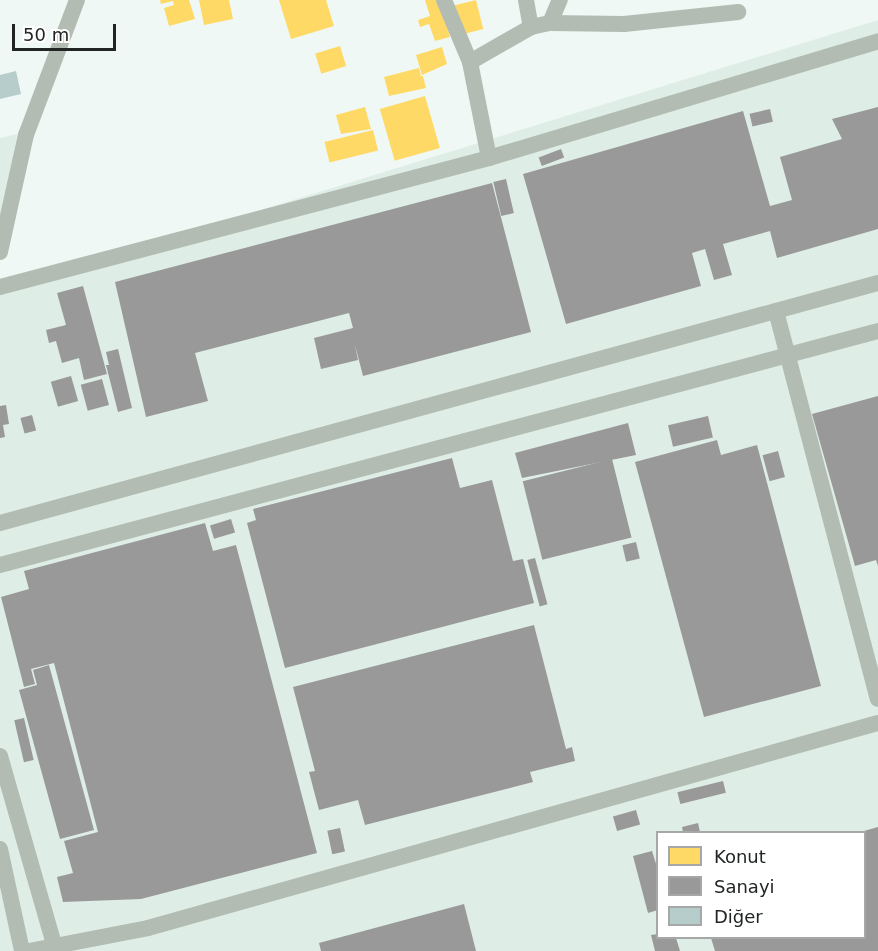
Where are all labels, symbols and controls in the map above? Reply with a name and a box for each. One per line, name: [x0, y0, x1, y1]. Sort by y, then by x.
scale bar: [15, 12, 118, 50]
text: 50 m: [23, 24, 69, 45]
legend: [656, 831, 866, 939]
text: Konut: [714, 846, 766, 867]
text: Sanayi: [714, 876, 775, 897]
text: Diğer: [714, 906, 763, 927]

